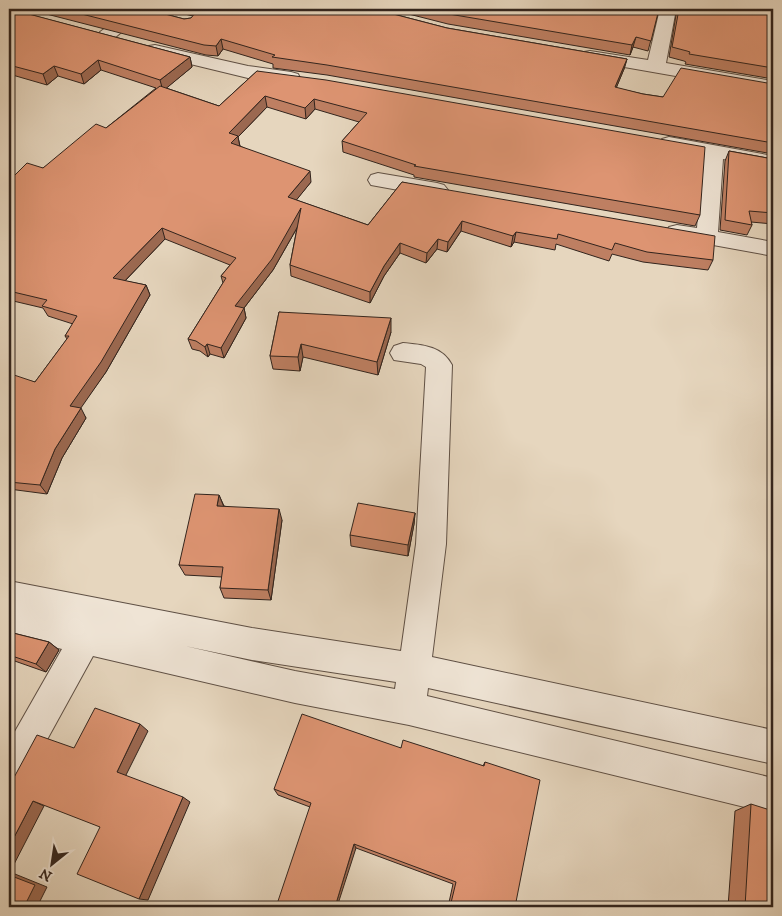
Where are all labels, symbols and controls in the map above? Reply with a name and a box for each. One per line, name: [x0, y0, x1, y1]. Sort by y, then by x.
north arrow: [28, 838, 78, 888]
text: N: [36, 863, 55, 885]

